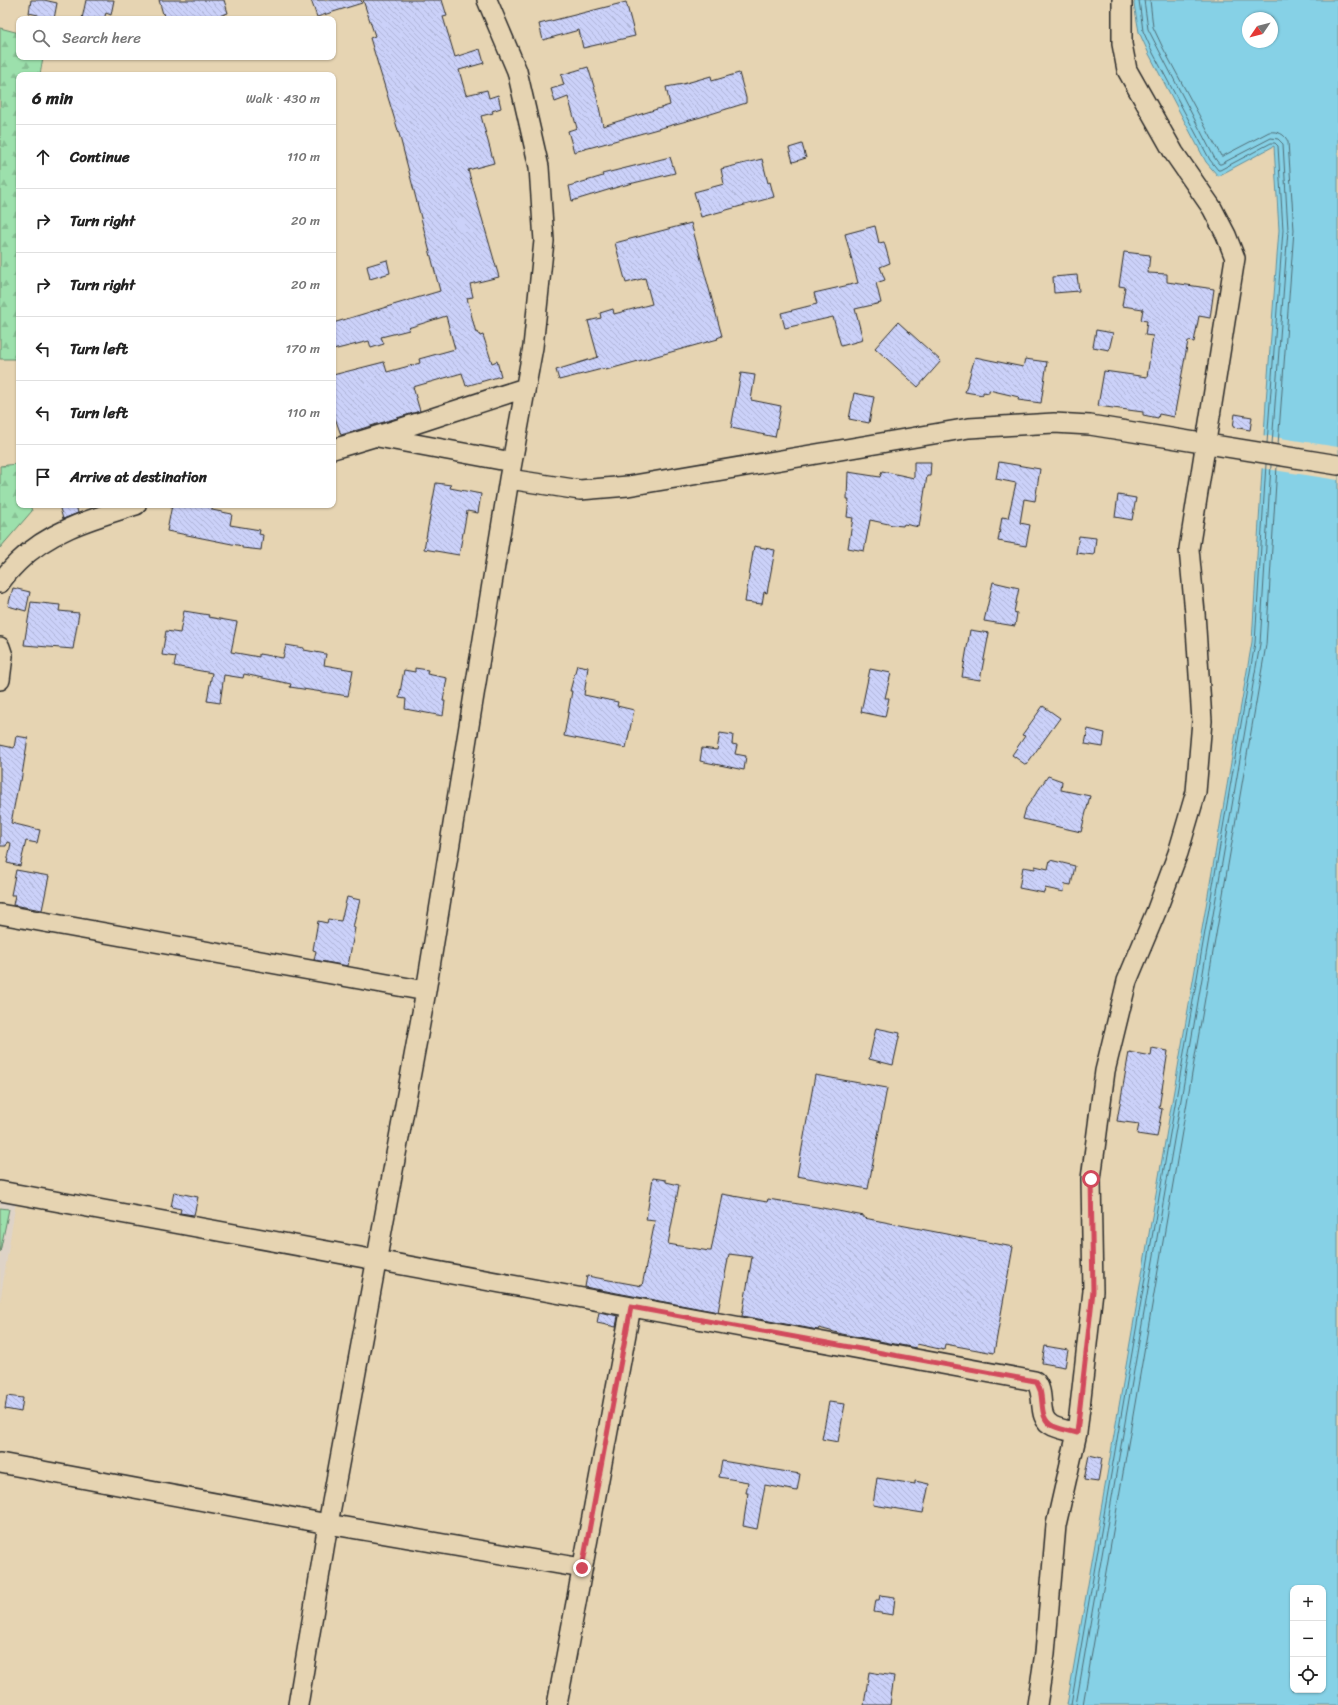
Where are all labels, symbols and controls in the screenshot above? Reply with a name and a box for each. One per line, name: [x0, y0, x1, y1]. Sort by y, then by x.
north arrow: [1242, 12, 1278, 48]
search box: [16, 16, 336, 60]
text: Search here: [62, 25, 141, 51]
icon: search: [30, 27, 52, 49]
text: 6 min: [32, 83, 73, 113]
text: Walk · 430 m: [246, 87, 320, 110]
text: Continue: [70, 144, 130, 170]
text: 110 m: [287, 145, 320, 168]
icon: ahead: [32, 146, 54, 168]
text: Turn right: [70, 208, 135, 234]
text: 20 m: [291, 209, 320, 232]
icon: right: [32, 210, 54, 232]
text: Turn right: [70, 272, 135, 298]
text: 20 m: [291, 273, 320, 296]
icon: right: [32, 274, 54, 296]
text: Turn left: [70, 336, 128, 362]
text: 170 m: [285, 337, 320, 360]
icon: left: [32, 338, 54, 360]
text: Turn left: [70, 400, 128, 426]
text: 110 m: [287, 401, 320, 424]
icon: left: [32, 402, 54, 424]
text: Arrive at destination: [70, 464, 207, 490]
icon: arrive: [32, 466, 54, 488]
route start: [1082, 1170, 1100, 1188]
route end: [573, 1559, 591, 1577]
map controls: [1290, 1585, 1326, 1693]
button: +: [1290, 1585, 1326, 1621]
button: −: [1290, 1621, 1326, 1657]
button: locate: [1290, 1657, 1326, 1693]

